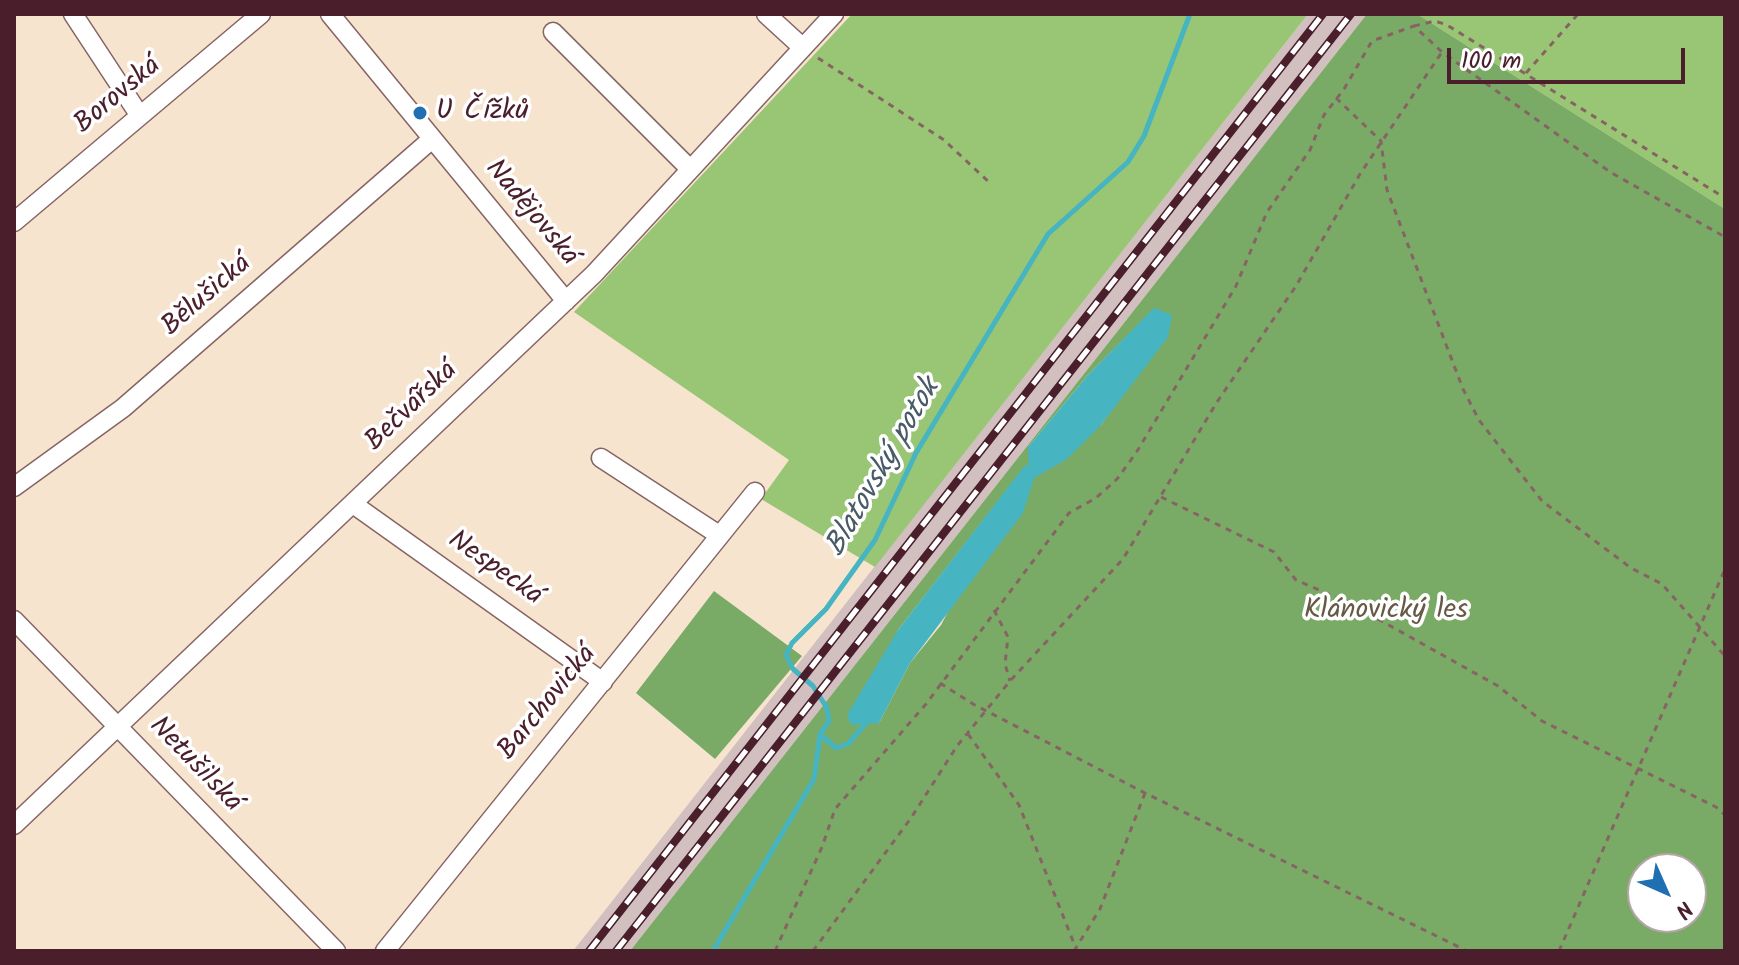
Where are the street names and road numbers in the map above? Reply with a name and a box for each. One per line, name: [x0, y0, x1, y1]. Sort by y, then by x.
street label: Borovská: [69, 51, 169, 143]
street label: Nadějovská: [476, 154, 584, 274]
street label: Bělušická: [156, 249, 260, 345]
street label: Bečvářská: [360, 356, 466, 460]
street label: Nespecká: [440, 525, 548, 615]
street label: Barchovická: [493, 640, 605, 768]
street label: Netušilská: [140, 711, 248, 821]

